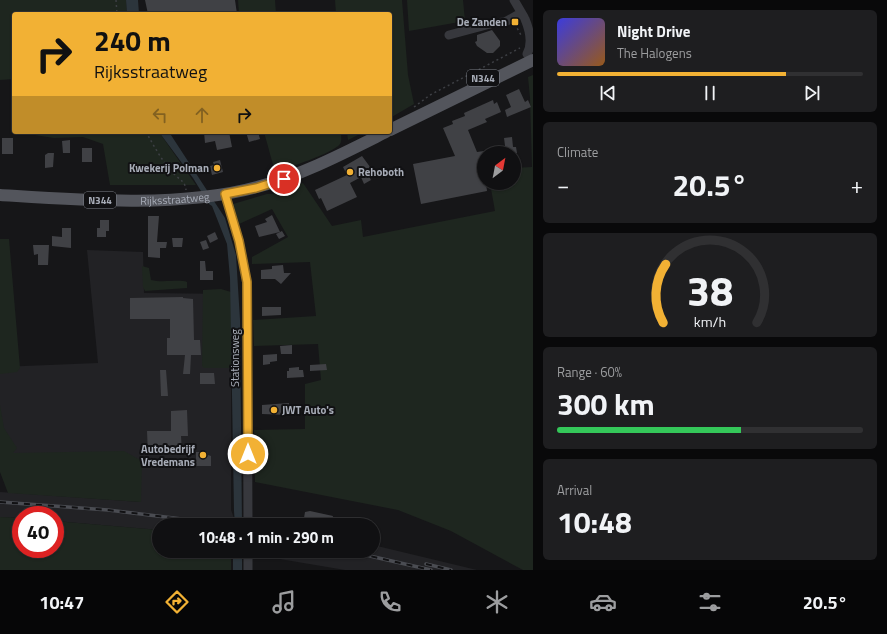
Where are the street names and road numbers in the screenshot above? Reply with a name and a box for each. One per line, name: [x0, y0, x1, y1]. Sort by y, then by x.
road number: N344: [467, 70, 499, 86]
street label: Rijksstraatweg: [140, 188, 211, 209]
road number: N344: [84, 192, 116, 208]
street label: Stationsweg: [227, 329, 243, 387]

